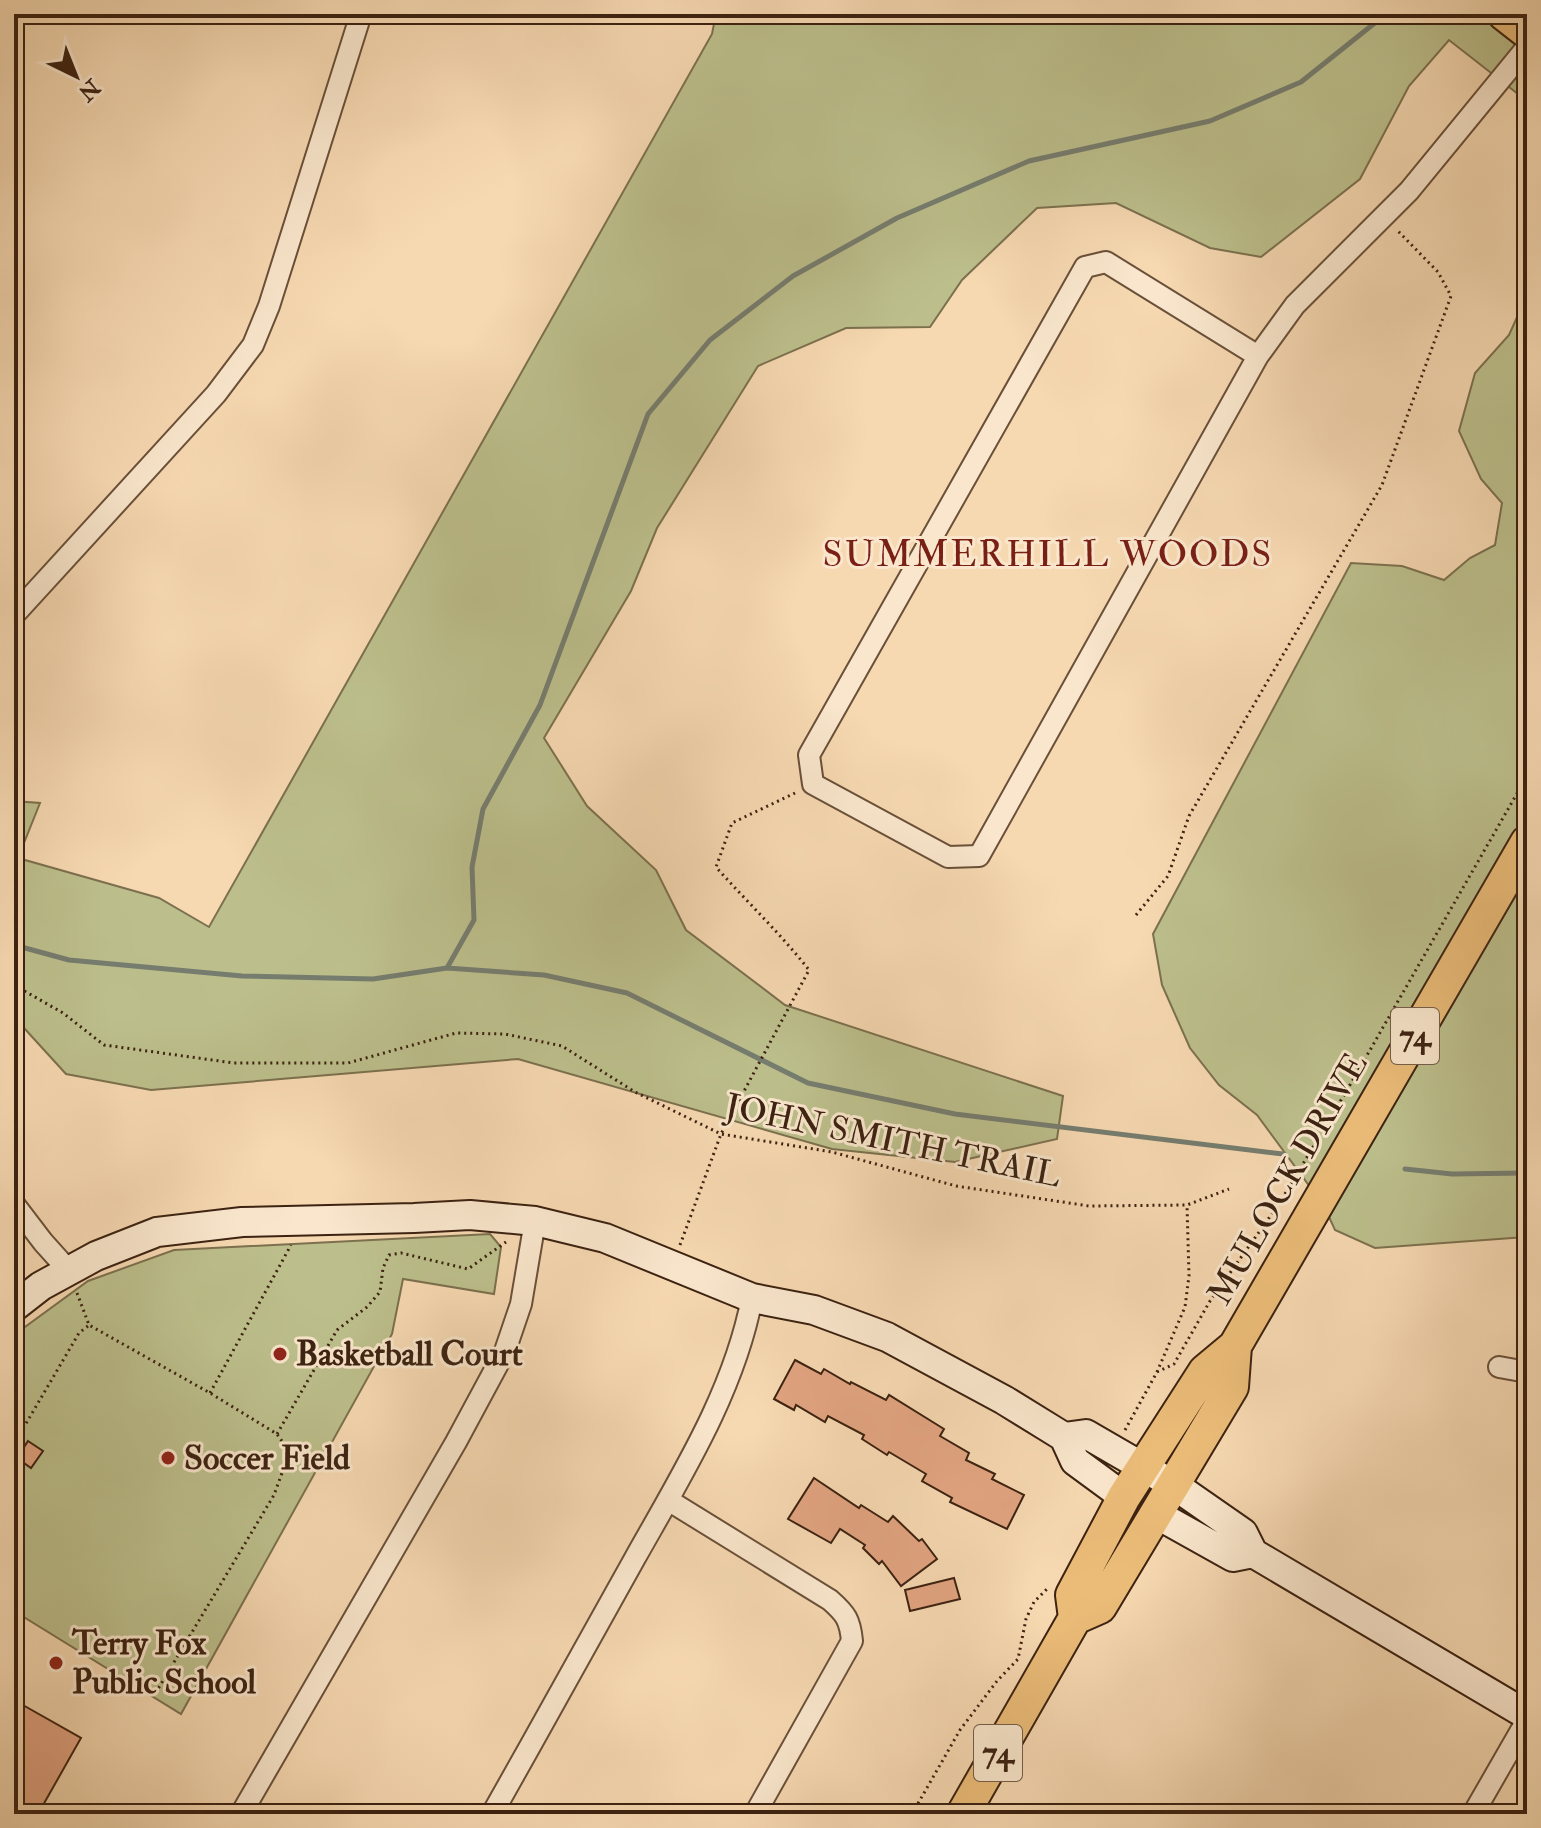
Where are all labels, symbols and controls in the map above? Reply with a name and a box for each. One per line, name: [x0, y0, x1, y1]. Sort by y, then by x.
north arrow: [36, 36, 116, 116]
text: N: [72, 72, 106, 107]
district label: SUMMERHILL WOODS: [823, 532, 1273, 577]
road number: 74: [1391, 1008, 1439, 1064]
street label: MULOCK DRIVE: [1199, 1046, 1377, 1312]
street label: JOHN SMITH TRAIL: [720, 1084, 1065, 1198]
place label: Basketball Court: [296, 1333, 523, 1376]
marker: Basketball Court: [271, 1345, 289, 1363]
place label: Soccer Field: [184, 1437, 350, 1480]
marker: Soccer Field: [159, 1449, 177, 1467]
place label: Terry Fox Public School: [71, 1622, 256, 1704]
marker: Terry Fox Public School: [47, 1654, 65, 1672]
road number: 74: [974, 1725, 1022, 1781]

